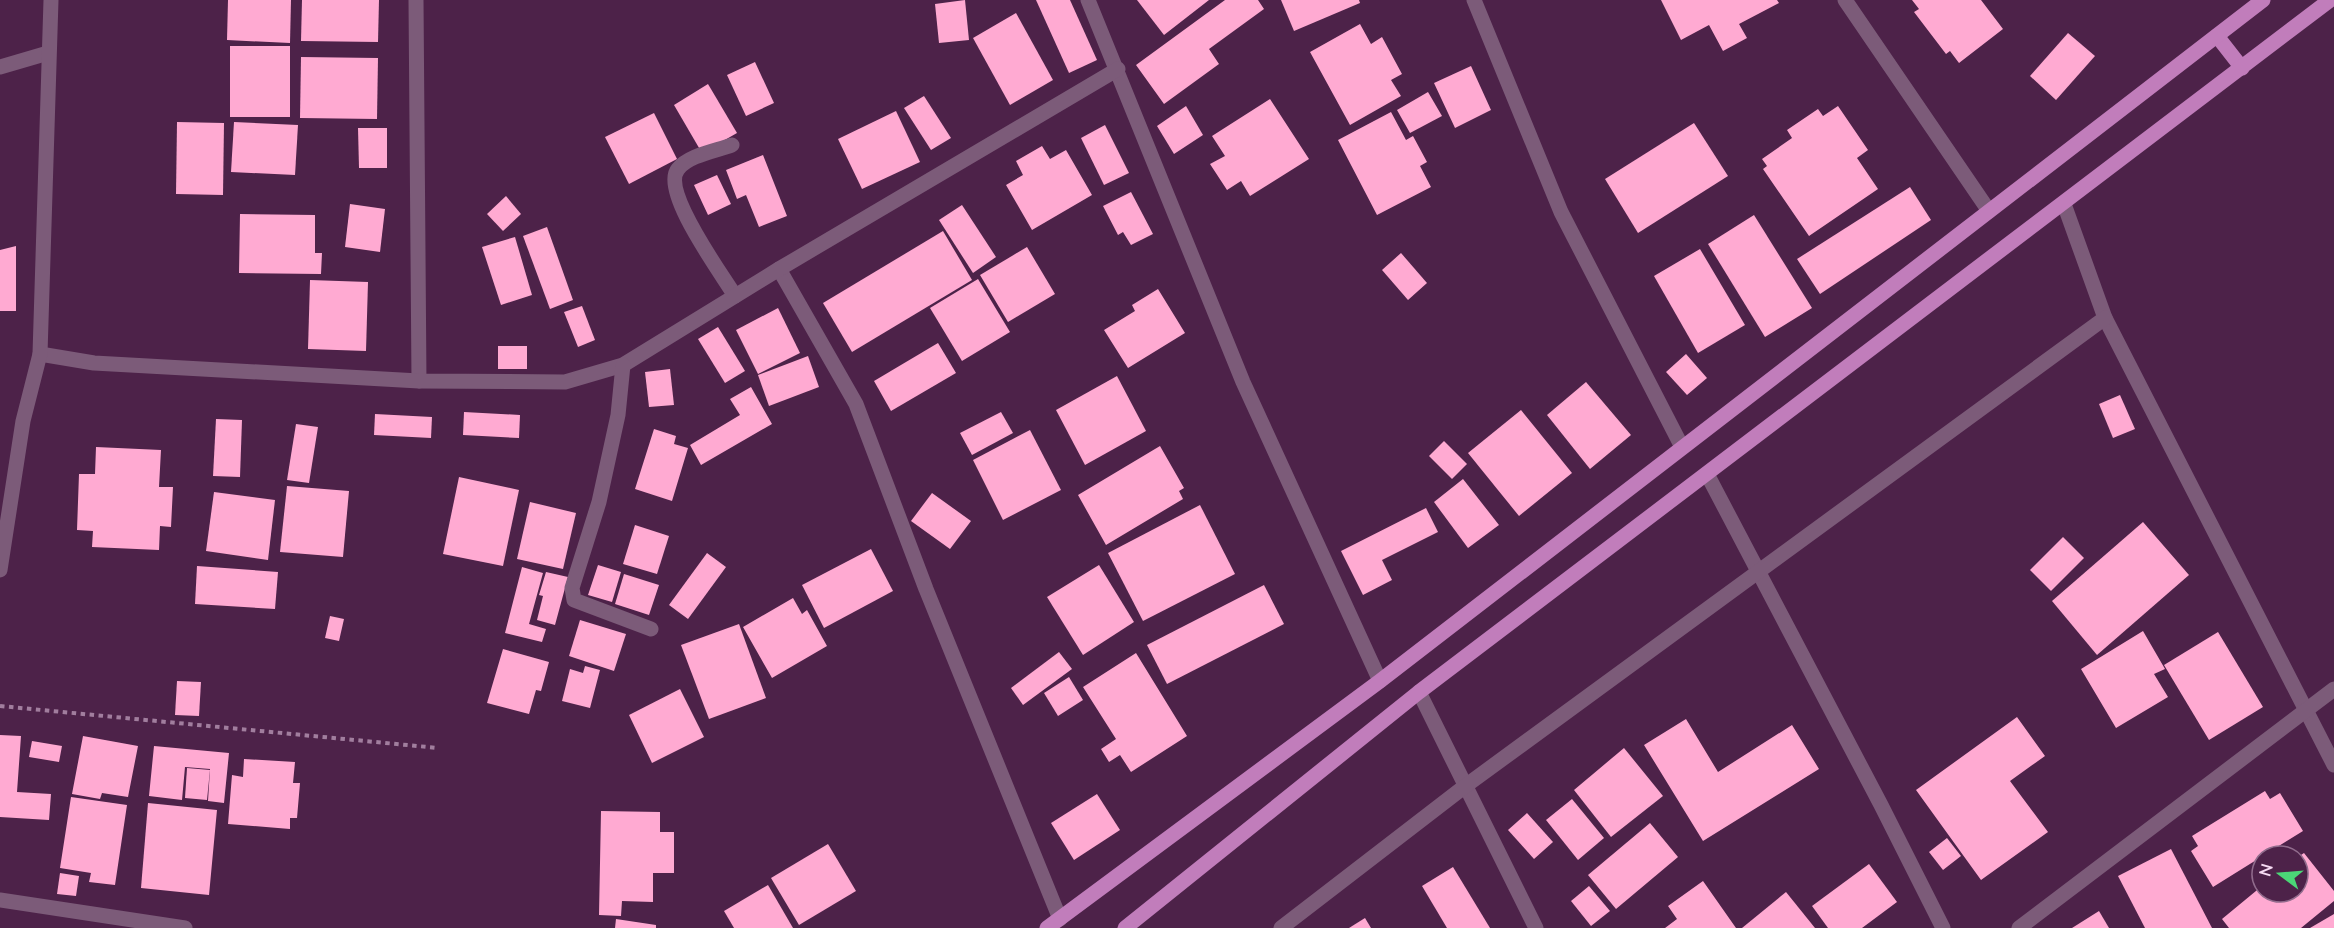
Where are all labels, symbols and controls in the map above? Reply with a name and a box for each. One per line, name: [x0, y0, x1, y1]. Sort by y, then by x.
north arrow: [2250, 844, 2310, 904]
text: N: [2254, 861, 2276, 878]

